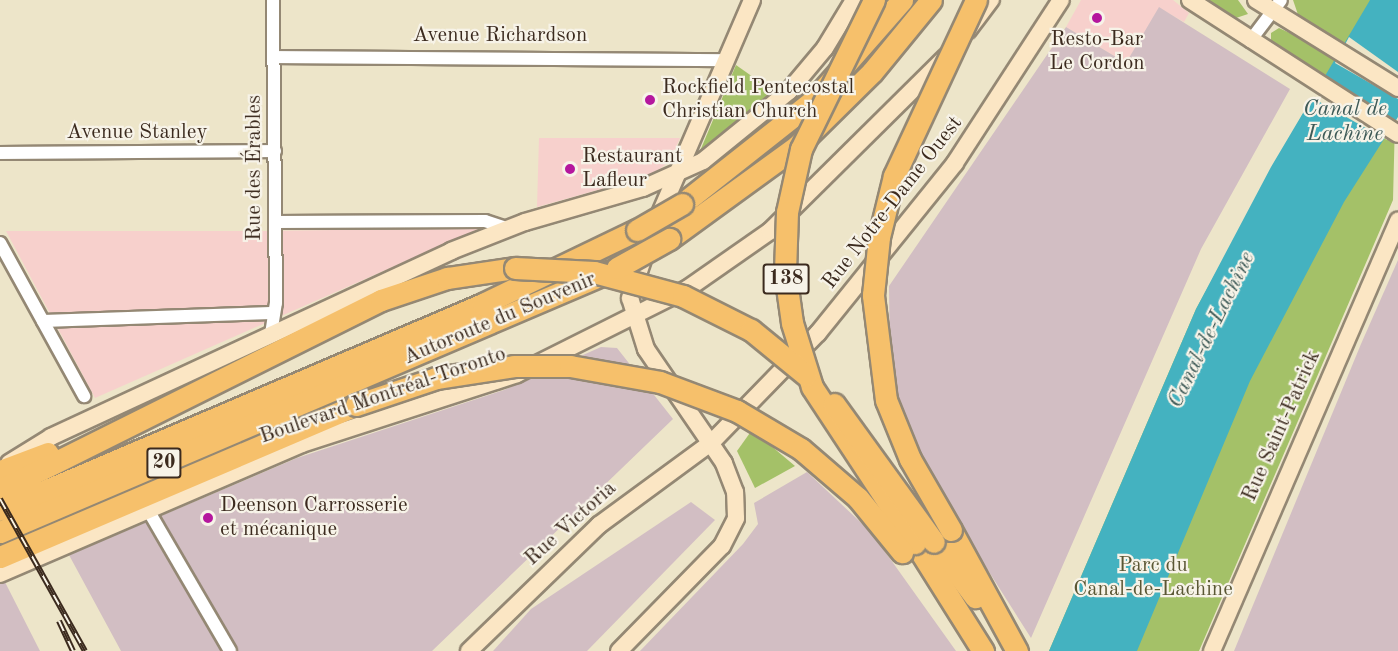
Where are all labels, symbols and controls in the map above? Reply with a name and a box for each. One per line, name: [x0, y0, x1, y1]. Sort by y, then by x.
marker: Resto-Bar Le Cordon: [1090, 11, 1104, 25]
street label: Avenue Richardson: [413, 23, 587, 49]
place label: Resto-Bar Le Cordon: [1049, 27, 1145, 77]
place label: Rockfield Pentecostal Christian Church: [662, 75, 854, 125]
marker: Rockfield Pentecostal Christian Church: [643, 93, 657, 107]
street label: Rue des Érables: [242, 95, 268, 241]
water label: Canal de Lachine: [1303, 96, 1387, 148]
street label: Rue Notre-Dame Ouest: [818, 111, 968, 295]
street label: Avenue Stanley: [66, 120, 208, 146]
place label: Restaurant Lafleur: [582, 144, 682, 194]
marker: Restaurant Lafleur: [563, 162, 577, 176]
water label: Canal-de-Lachine: [1163, 248, 1261, 412]
road number: 138: [762, 262, 810, 296]
street label: Autoroute du Souvenir: [400, 267, 600, 371]
street label: Boulevard Montréal-Toronto: [257, 342, 509, 450]
street label: Rue Saint-Patrick: [1237, 347, 1327, 505]
road number: 20: [146, 446, 182, 480]
street label: Rue Victoria: [520, 476, 622, 572]
place label: Deenson Carrosserie et mécanique: [220, 493, 408, 543]
marker: Deenson Carrosserie et mécanique: [201, 511, 215, 525]
park label: Parc du Canal-de-Lachine: [1073, 553, 1233, 603]

